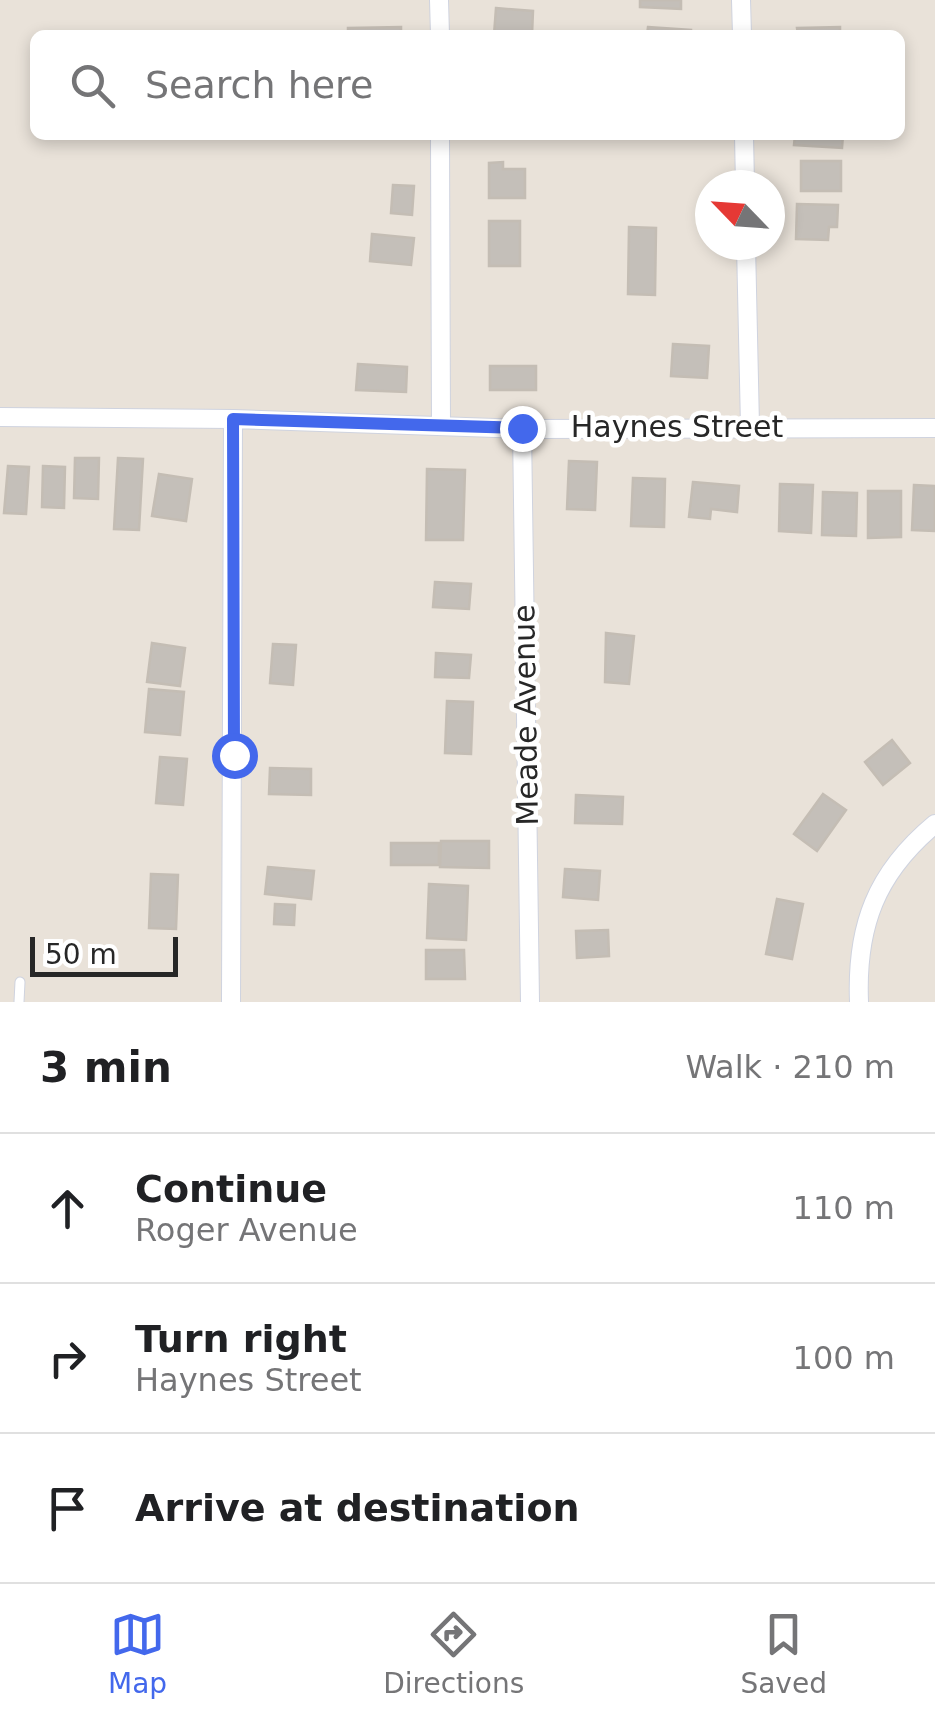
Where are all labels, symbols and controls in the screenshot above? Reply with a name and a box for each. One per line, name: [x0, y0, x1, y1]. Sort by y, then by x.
search box: [30, 30, 905, 140]
icon: search: [65, 58, 120, 113]
text: Search here: [145, 63, 373, 107]
north arrow: [695, 170, 785, 260]
route end: [500, 406, 546, 452]
street label: Haynes Street: [571, 409, 783, 444]
street label: Meade Avenue: [506, 604, 545, 826]
route start: [212, 733, 258, 779]
scale bar: [30, 932, 178, 976]
text: 50 m: [45, 938, 117, 971]
text: 3 min: [40, 1043, 172, 1092]
text: Walk · 210 m: [685, 1048, 895, 1086]
text: Continue: [135, 1167, 327, 1211]
icon: ahead: [40, 1181, 95, 1236]
text: 110 m: [793, 1189, 895, 1227]
text: Roger Avenue: [135, 1211, 358, 1249]
text: Turn right: [135, 1317, 347, 1361]
icon: right: [40, 1331, 95, 1386]
text: 100 m: [793, 1339, 895, 1377]
text: Haynes Street: [135, 1361, 362, 1399]
icon: arrive: [40, 1481, 95, 1536]
text: Arrive at destination: [135, 1486, 580, 1530]
tab: Map: [108, 1607, 167, 1700]
tab: Directions: [383, 1607, 524, 1700]
tab: Saved: [740, 1607, 827, 1700]

